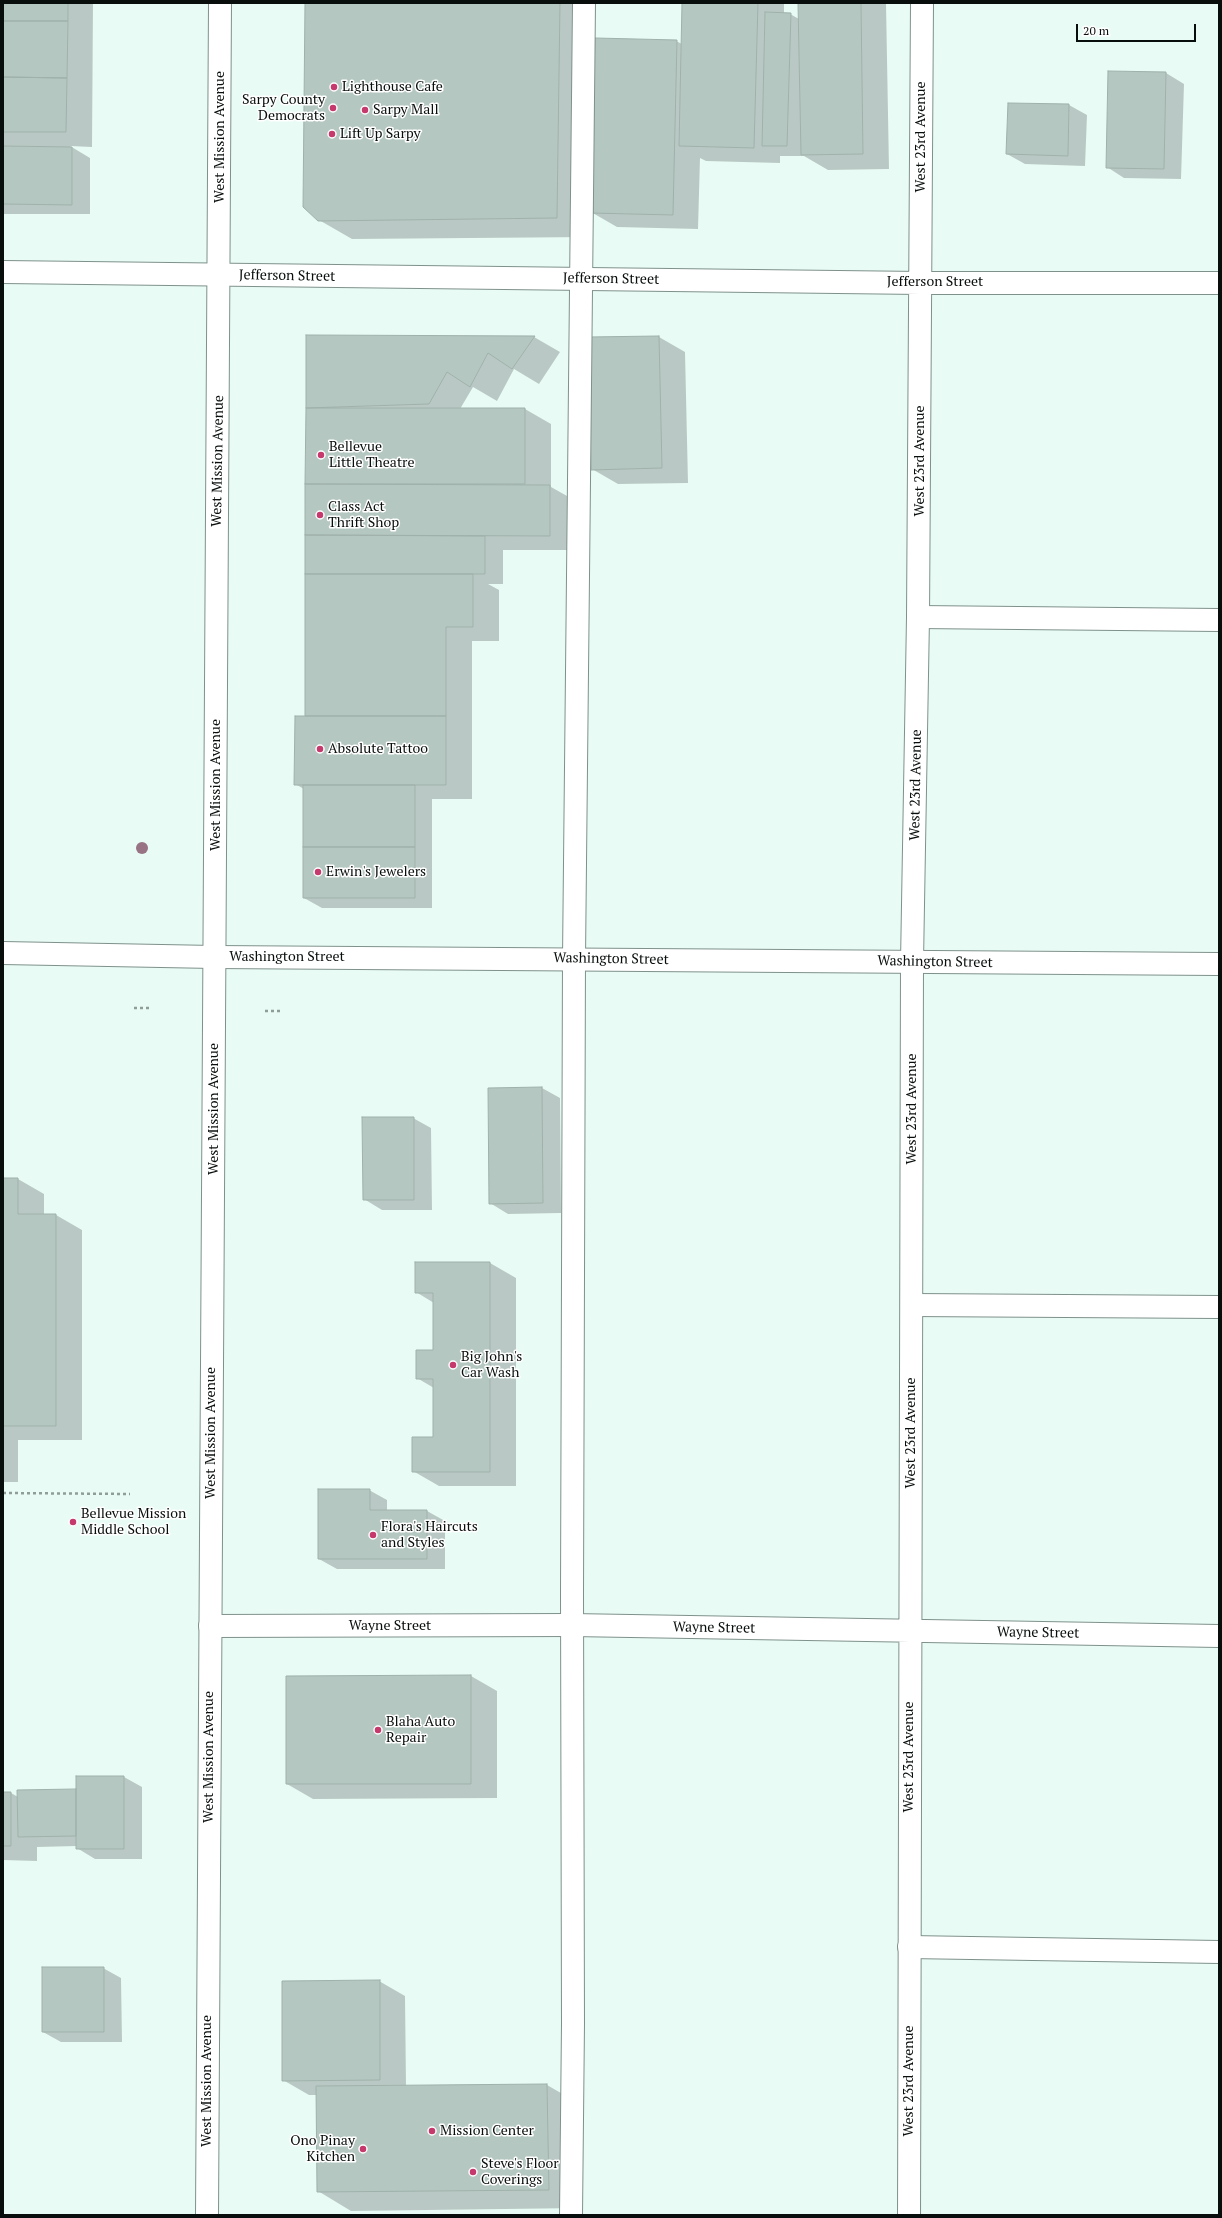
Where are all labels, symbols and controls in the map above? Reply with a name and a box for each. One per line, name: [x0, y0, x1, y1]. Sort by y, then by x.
scale bar: [1078, 16, 1198, 42]
text: 20 m: [1083, 23, 1109, 38]
street label: West Mission Avenue: [212, 71, 228, 203]
place label: Lighthouse Cafe: [342, 79, 443, 95]
street label: West 23rd Avenue: [913, 81, 929, 193]
marker: Lighthouse Cafe: [329, 82, 339, 92]
place label: Sarpy County Democrats: [242, 92, 325, 124]
place label: Sarpy Mall: [373, 102, 439, 118]
marker: Sarpy County Democrats: [328, 103, 338, 113]
marker: Sarpy Mall: [360, 105, 370, 115]
place label: Lift Up Sarpy: [340, 126, 421, 142]
marker: Lift Up Sarpy: [327, 129, 337, 139]
street label: Jefferson Street: [239, 267, 335, 285]
street label: Jefferson Street: [563, 270, 659, 288]
street label: Jefferson Street: [887, 274, 983, 290]
street label: West Mission Avenue: [208, 395, 228, 527]
street label: West 23rd Avenue: [912, 405, 928, 517]
place label: Bellevue Little Theatre: [329, 439, 415, 472]
marker: Bellevue Little Theatre: [316, 450, 326, 460]
place label: Class Act Thrift Shop: [328, 499, 399, 532]
marker: Class Act Thrift Shop: [315, 510, 325, 520]
street label: West Mission Avenue: [208, 719, 224, 851]
street label: West 23rd Avenue: [907, 729, 925, 841]
place label: Absolute Tattoo: [328, 741, 428, 757]
marker: Absolute Tattoo: [315, 744, 325, 754]
place label: Erwin's Jewelers: [326, 864, 426, 880]
marker: Erwin's Jewelers: [313, 867, 323, 877]
street label: Washington Street: [229, 949, 345, 965]
street label: Washington Street: [553, 950, 669, 968]
street label: Washington Street: [877, 953, 993, 971]
street label: West Mission Avenue: [206, 1043, 222, 1175]
street label: West 23rd Avenue: [904, 1053, 920, 1165]
place label: Big John's Car Wash: [461, 1349, 522, 1382]
marker: Big John's Car Wash: [448, 1360, 458, 1370]
street label: West Mission Avenue: [203, 1367, 219, 1499]
street label: West 23rd Avenue: [903, 1377, 919, 1489]
place label: Bellevue Mission Middle School: [81, 1506, 186, 1538]
marker: Bellevue Mission Middle School: [68, 1517, 78, 1527]
place label: Flora's Haircuts and Styles: [381, 1519, 478, 1552]
marker: Flora's Haircuts and Styles: [368, 1530, 378, 1540]
street label: Wayne Street: [349, 1618, 431, 1634]
street label: Wayne Street: [673, 1619, 755, 1637]
street label: Wayne Street: [997, 1624, 1079, 1642]
street label: West Mission Avenue: [201, 1691, 217, 1823]
street label: West 23rd Avenue: [901, 1701, 917, 1813]
place label: Blaha Auto Repair: [386, 1714, 455, 1746]
marker: Blaha Auto Repair: [373, 1725, 383, 1735]
street label: West Mission Avenue: [199, 2015, 215, 2147]
street label: West 23rd Avenue: [901, 2025, 917, 2137]
place label: Mission Center: [440, 2123, 534, 2139]
marker: Mission Center: [427, 2126, 437, 2136]
place label: Ono Pinay Kitchen: [290, 2133, 355, 2166]
marker: Ono Pinay Kitchen: [358, 2144, 368, 2154]
place label: Steve's Floor Coverings: [481, 2156, 559, 2188]
marker: Steve's Floor Coverings: [468, 2167, 478, 2177]

